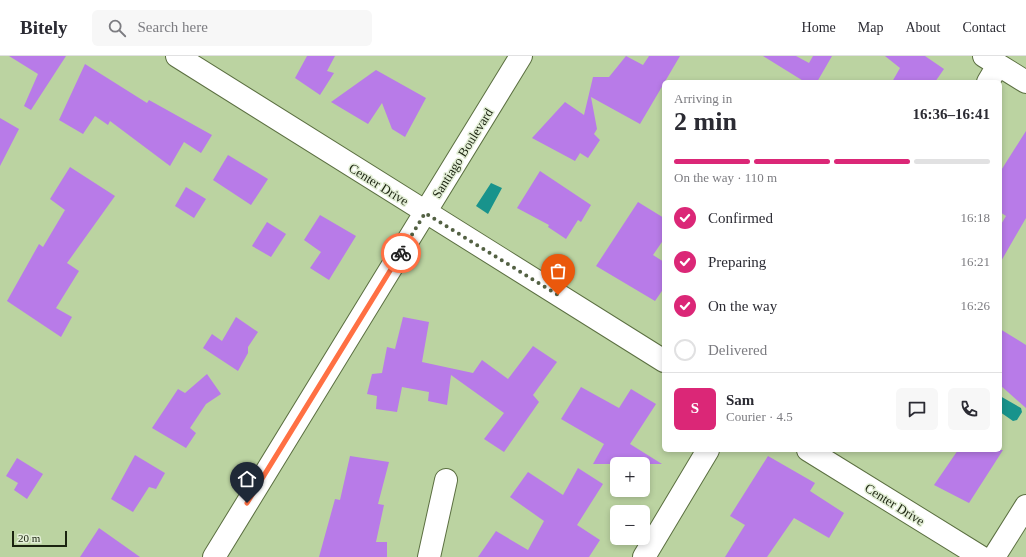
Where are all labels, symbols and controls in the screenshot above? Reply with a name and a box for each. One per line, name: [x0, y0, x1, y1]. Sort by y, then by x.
search box: [92, 10, 372, 46]
text: Bitely: [20, 17, 68, 38]
icon: search: [106, 17, 128, 39]
text: Search here: [138, 19, 208, 35]
text: Home: [802, 20, 836, 35]
text: Map: [858, 20, 883, 35]
text: About: [905, 20, 940, 35]
text: Contact: [962, 20, 1006, 35]
text: Arriving in: [674, 91, 732, 106]
street label: Santiago Boulevard: [429, 105, 496, 201]
text: 16:36–16:41: [913, 106, 990, 122]
text: 2 min: [674, 107, 737, 136]
street label: Center Drive: [346, 160, 412, 209]
text: On the way · 110 m: [674, 170, 777, 185]
icon: check: [674, 207, 696, 229]
text: Confirmed: [708, 210, 773, 226]
text: 16:18: [960, 210, 990, 225]
courier: [381, 233, 421, 273]
icon: bike: [390, 242, 412, 264]
icon: check: [674, 251, 696, 273]
pin: [541, 254, 575, 295]
text: Preparing: [708, 254, 766, 270]
text: 16:21: [960, 254, 990, 269]
icon: bag: [547, 260, 569, 282]
icon: check: [674, 295, 696, 317]
text: On the way: [708, 298, 777, 314]
text: 16:26: [960, 298, 990, 313]
text: Delivered: [708, 342, 767, 358]
button: chat: [896, 388, 938, 430]
button: phone: [948, 388, 990, 430]
text: Sam: [726, 392, 754, 408]
text: S: [691, 400, 699, 416]
text: Courier · 4.5: [726, 409, 793, 424]
map controls: [610, 457, 650, 545]
button: +: [610, 457, 650, 497]
pin: [230, 462, 264, 503]
icon: home: [236, 468, 258, 490]
street label: Center Drive: [862, 480, 928, 529]
button: −: [610, 505, 650, 545]
scale bar: [12, 529, 67, 548]
text: 20 m: [18, 532, 40, 544]

